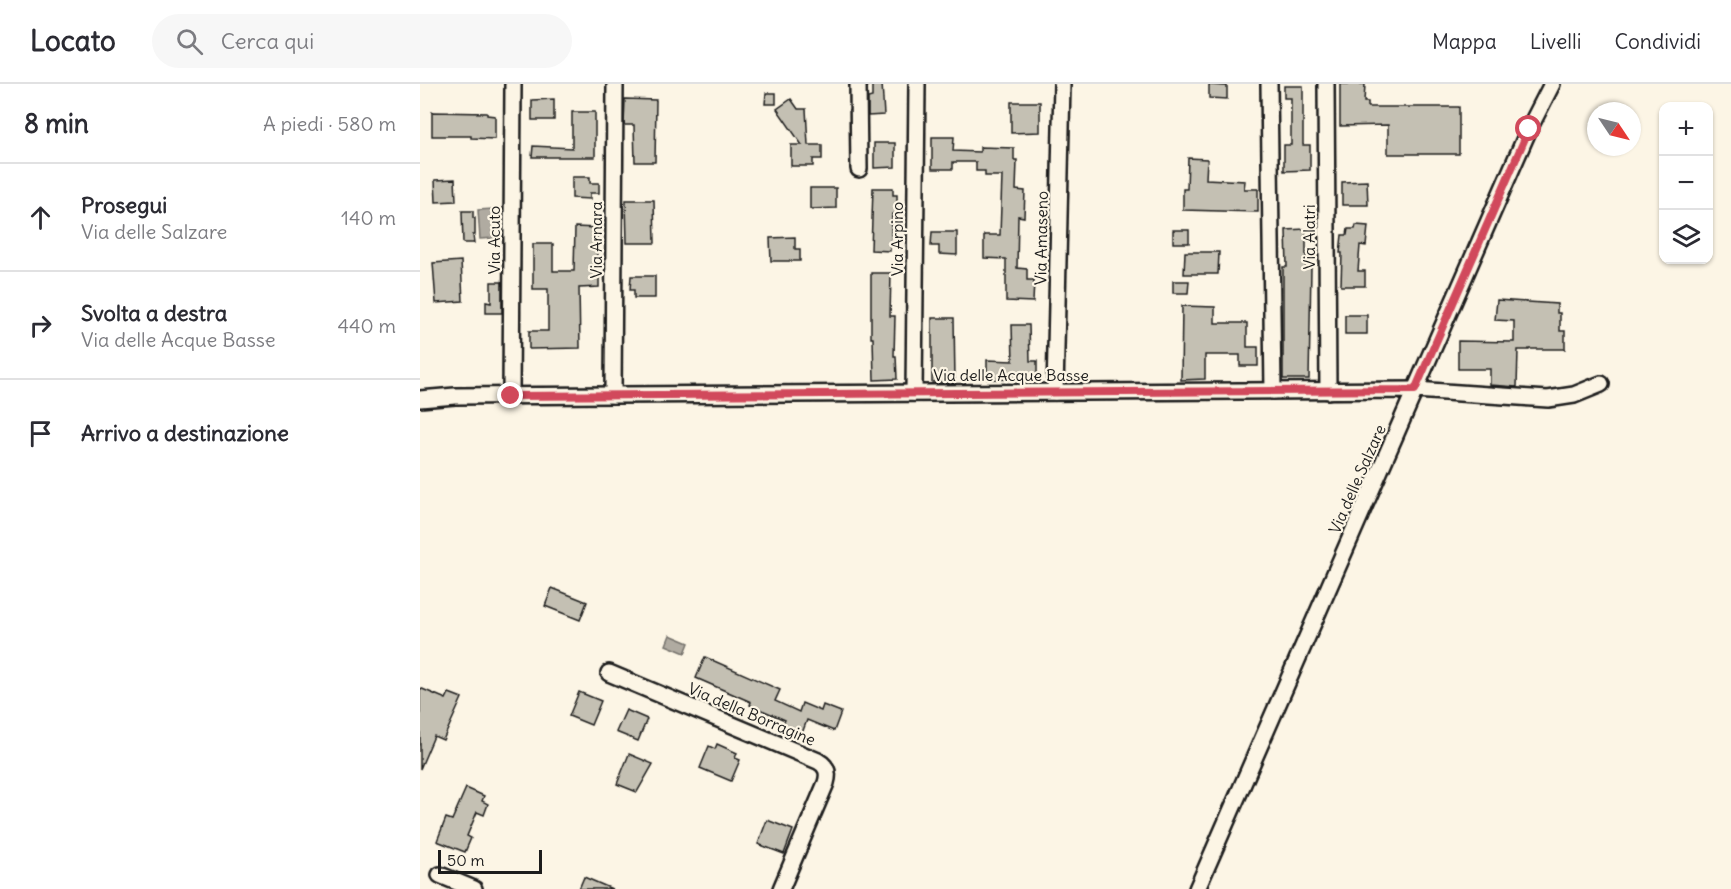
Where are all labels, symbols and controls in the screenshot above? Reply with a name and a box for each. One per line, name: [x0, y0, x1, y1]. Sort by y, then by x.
search box: [152, 14, 572, 68]
text: Locato: [30, 23, 116, 59]
icon: search: [173, 25, 206, 58]
text: Cerca qui: [221, 27, 314, 55]
text: Mappa: [1432, 28, 1497, 55]
text: Livelli: [1530, 28, 1581, 55]
text: Condividi: [1614, 28, 1701, 55]
north arrow: [1587, 102, 1641, 156]
map controls: [1659, 102, 1713, 264]
button: +: [1659, 102, 1713, 156]
text: 8 min: [24, 107, 89, 140]
text: A piedi · 580 m: [263, 111, 396, 136]
route start: [1515, 115, 1541, 141]
button: −: [1659, 156, 1713, 210]
text: Prosegui: [81, 191, 167, 219]
street label: Via Amaseno: [1030, 191, 1052, 285]
icon: ahead: [24, 201, 57, 234]
street label: Via Arnara: [586, 201, 606, 279]
street label: Via Arpino: [887, 202, 907, 276]
street label: Via Alatri: [1299, 204, 1319, 270]
text: 140 m: [341, 205, 396, 230]
street label: Via Acuto: [484, 206, 504, 274]
button: layers: [1659, 210, 1713, 264]
text: Via delle Salzare: [81, 219, 227, 244]
text: Svolta a destra: [81, 299, 227, 327]
icon: right: [24, 309, 57, 342]
text: 440 m: [337, 313, 396, 338]
text: Via delle Acque Basse: [81, 327, 276, 352]
street label: Via delle Acque Basse: [933, 365, 1089, 385]
route end: [497, 382, 523, 408]
icon: arrive: [24, 417, 57, 450]
text: Arrivo a destinazione: [81, 419, 289, 447]
street label: Via delle Salzare: [1324, 421, 1390, 537]
street label: Via della Borragine: [685, 678, 819, 750]
scale bar: [438, 847, 542, 874]
text: 50 m: [447, 850, 485, 870]

